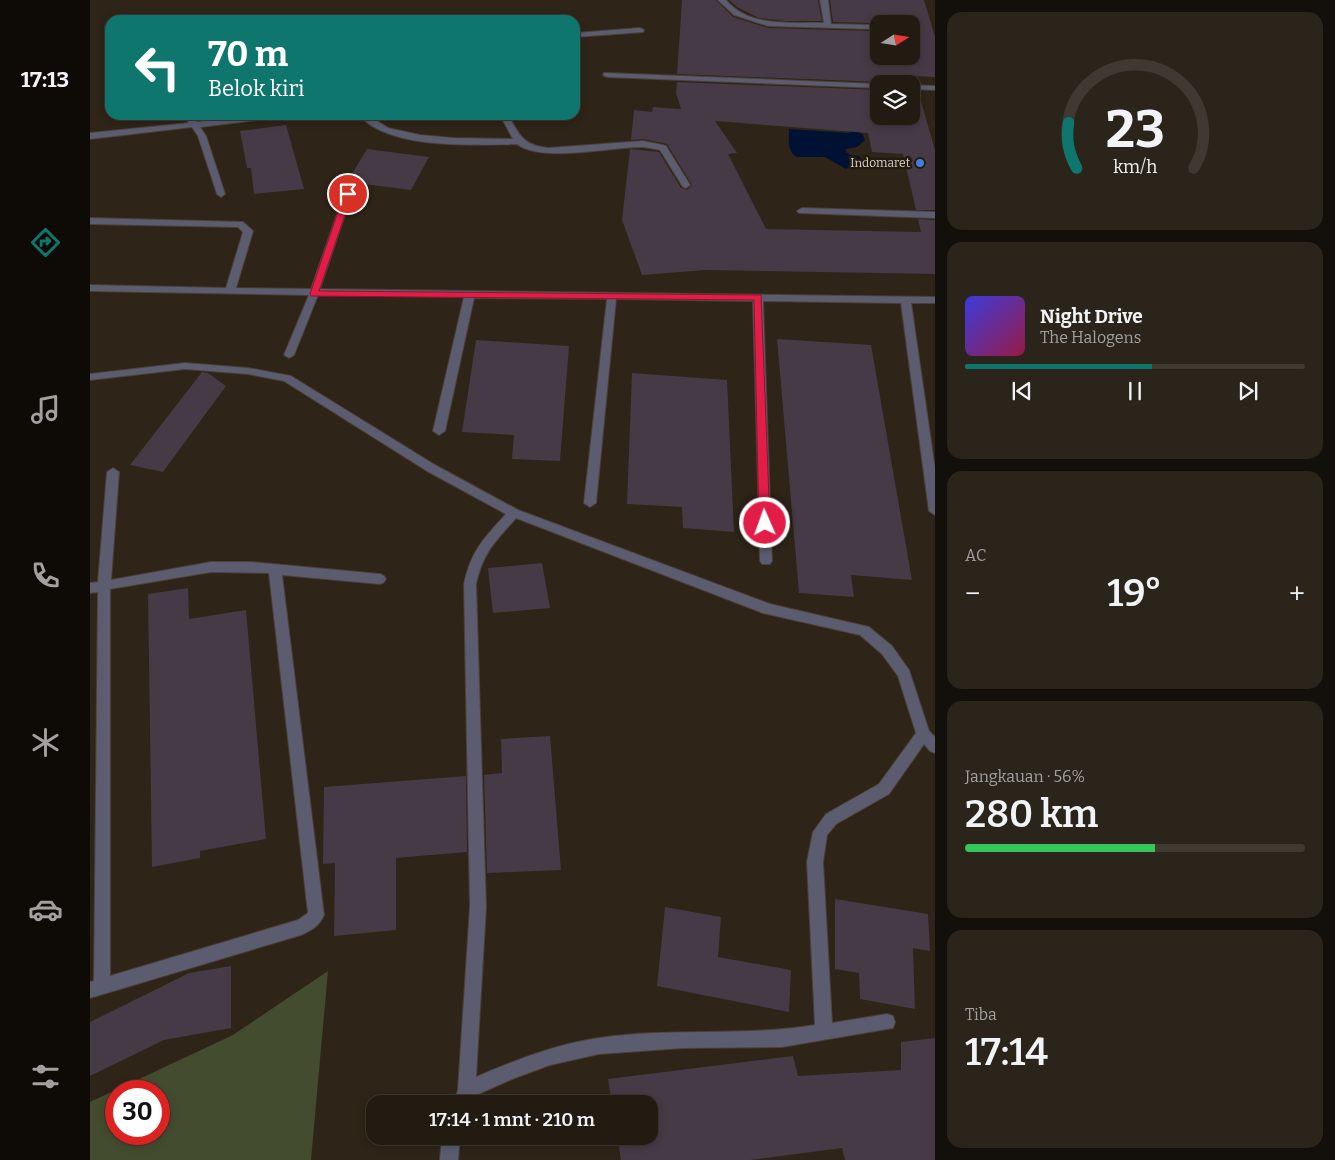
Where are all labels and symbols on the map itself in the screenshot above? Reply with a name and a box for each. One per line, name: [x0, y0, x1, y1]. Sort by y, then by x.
north arrow: [870, 15, 920, 65]
place label: Indomaret: [850, 156, 911, 170]
marker: Indomaret: [914, 157, 926, 169]
pin: [327, 173, 369, 215]
position arrow: [738, 496, 790, 548]
speed limit sign: 30: [105, 1080, 170, 1145]

